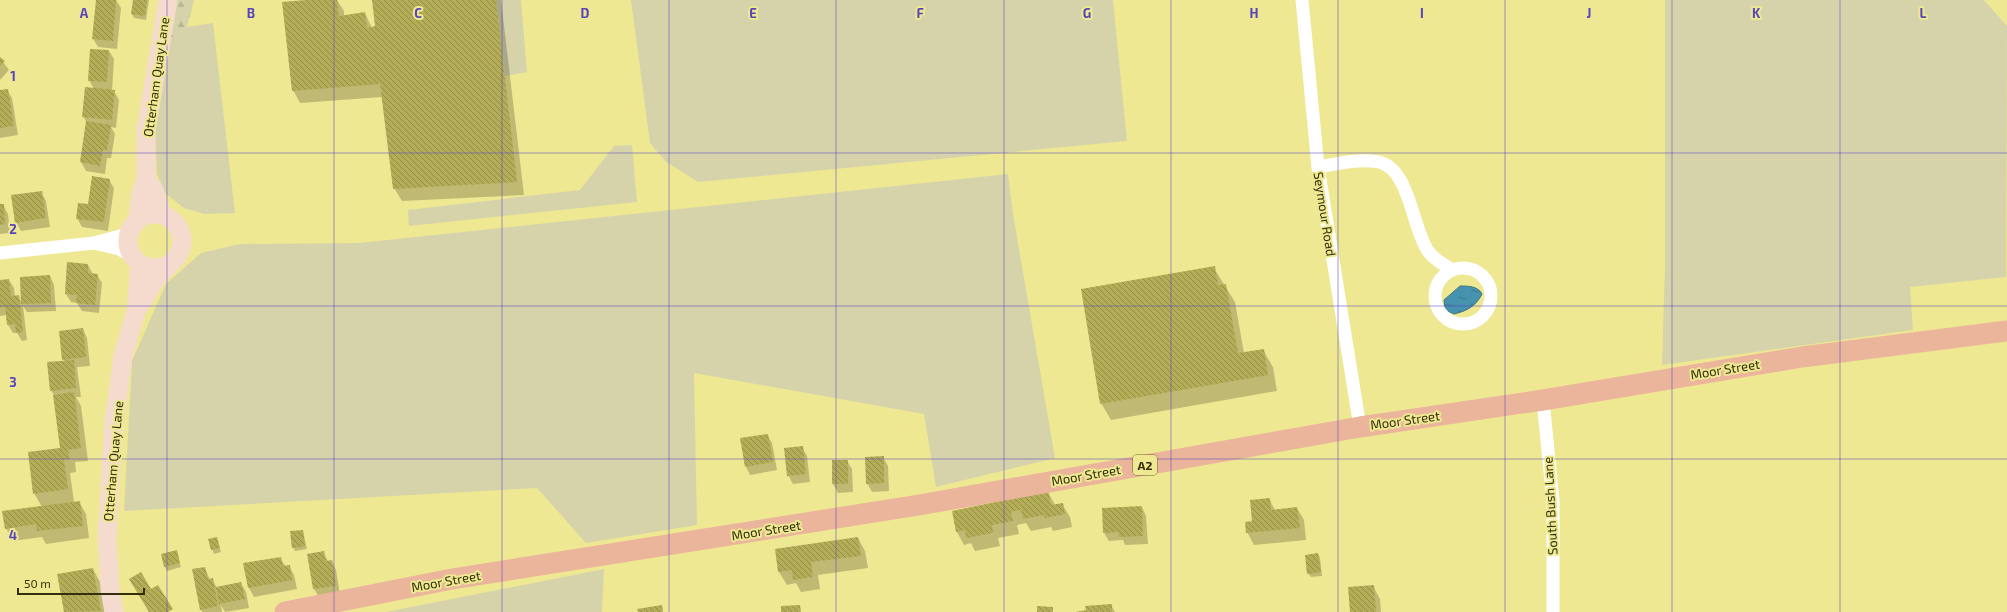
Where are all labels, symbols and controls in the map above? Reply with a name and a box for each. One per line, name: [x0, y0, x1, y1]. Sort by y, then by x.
text: A: [80, 5, 89, 21]
text: B: [247, 5, 255, 21]
text: C: [414, 5, 422, 21]
text: D: [581, 5, 590, 21]
text: E: [749, 5, 757, 21]
text: F: [916, 5, 924, 21]
text: G: [1083, 5, 1091, 21]
text: H: [1250, 5, 1259, 21]
text: I: [1420, 5, 1424, 21]
text: J: [1587, 5, 1591, 21]
text: K: [1752, 5, 1761, 21]
text: L: [1920, 5, 1927, 21]
street label: Otterham Quay Lane: [140, 16, 172, 138]
text: 1: [10, 68, 16, 84]
street label: Seymour Road: [1310, 171, 1340, 257]
text: 2: [9, 221, 17, 237]
street label: Moor Street: [1689, 356, 1761, 382]
text: 3: [9, 374, 17, 390]
street label: Otterham Quay Lane: [100, 400, 126, 522]
street label: Moor Street: [1369, 407, 1441, 433]
road number: A2: [1133, 455, 1157, 475]
street label: South Bush Lane: [1539, 456, 1561, 556]
street label: Moor Street: [1050, 461, 1122, 489]
street label: Moor Street: [730, 517, 802, 543]
text: 4: [9, 527, 17, 543]
street label: Moor Street: [410, 567, 482, 595]
scale bar: [18, 570, 144, 596]
text: 50 m: [24, 576, 51, 590]

